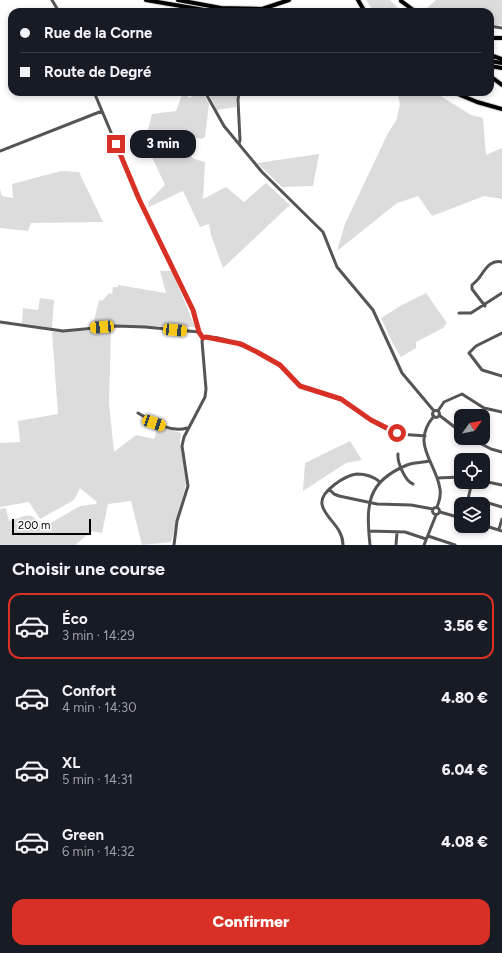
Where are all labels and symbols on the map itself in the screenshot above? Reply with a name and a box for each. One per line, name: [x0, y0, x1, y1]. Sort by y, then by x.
callout: 3 min: [130, 130, 196, 158]
route end: [107, 135, 125, 153]
car: [90, 320, 114, 334]
car: [163, 323, 187, 337]
north arrow: [454, 409, 490, 445]
car: [141, 413, 167, 433]
route start: [388, 424, 406, 442]
scale bar: [12, 517, 91, 536]

